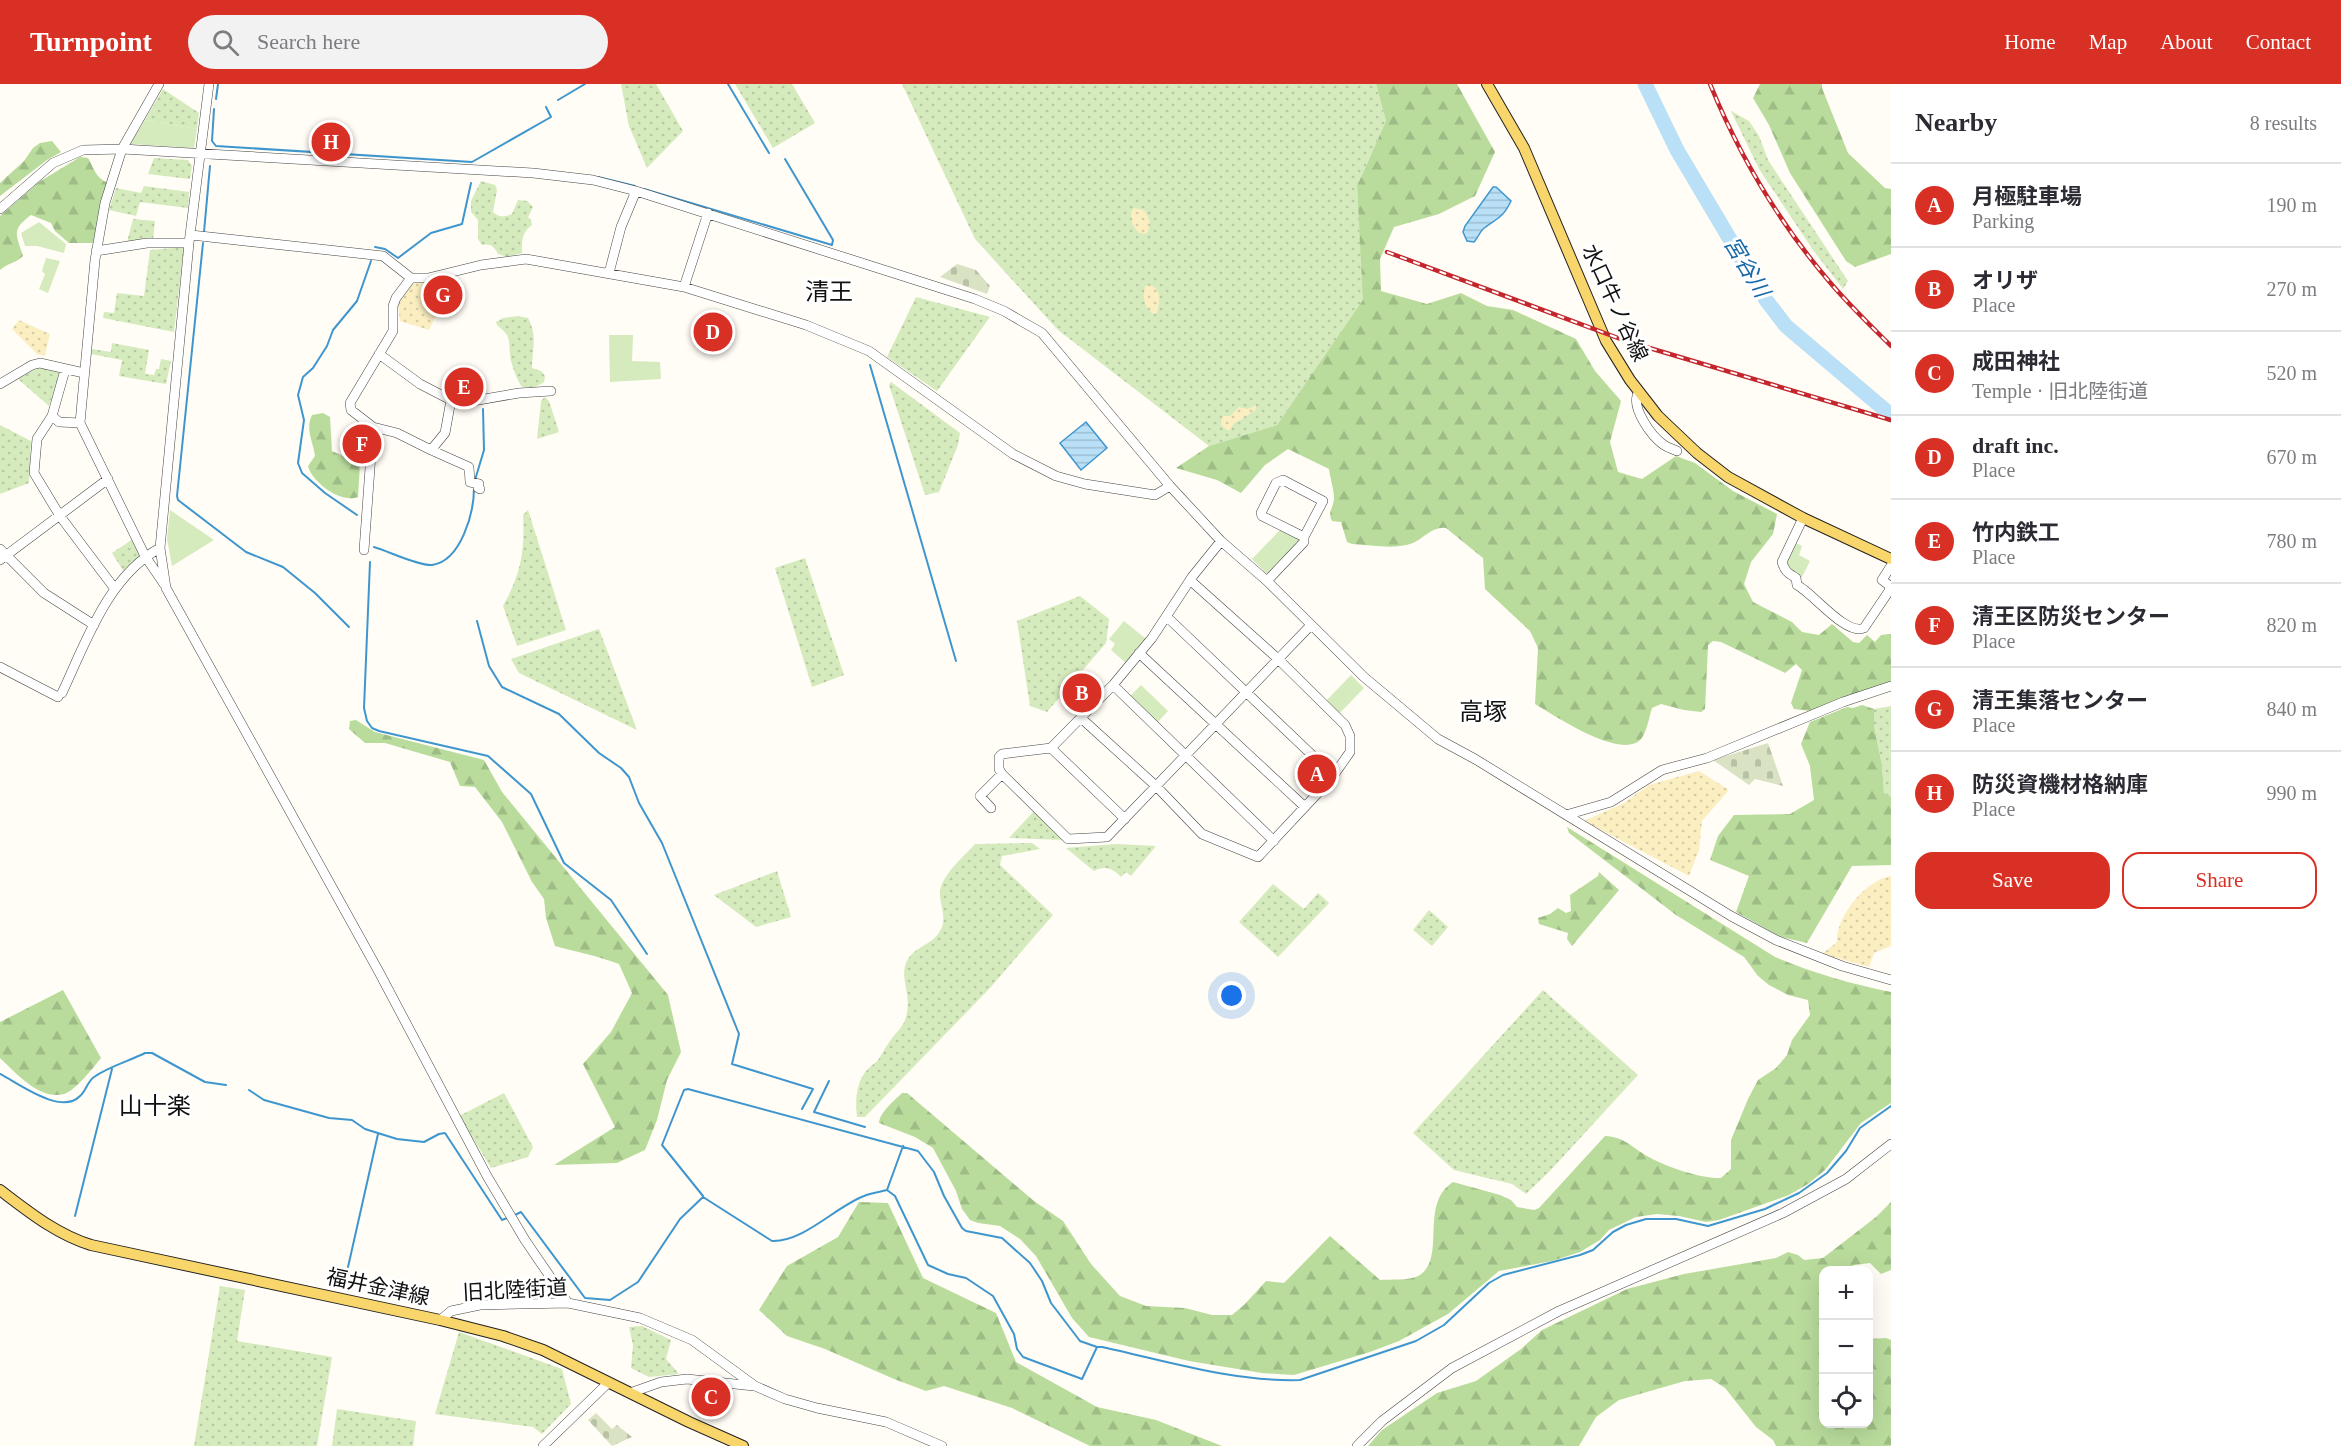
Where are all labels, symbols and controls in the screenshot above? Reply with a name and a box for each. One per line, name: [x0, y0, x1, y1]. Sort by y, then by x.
search box: [188, 15, 608, 69]
text: Turnpoint: [30, 26, 152, 57]
icon: search: [209, 26, 242, 59]
text: Search here: [257, 29, 360, 54]
text: Home: [2004, 30, 2056, 54]
text: Map: [2089, 30, 2127, 54]
text: About: [2160, 30, 2213, 54]
text: Contact: [2246, 30, 2311, 54]
text: Nearby: [1915, 108, 1997, 137]
text: 8 results: [2250, 112, 2317, 134]
pin: H: [312, 120, 350, 164]
text: 月極駐車場: [1972, 184, 2082, 209]
text: A: [1927, 194, 1942, 216]
text: 190 m: [2266, 194, 2317, 216]
text: Parking: [1972, 210, 2034, 232]
water label: 宮谷川: [1719, 232, 1776, 303]
street label: 水口牛ノ谷線: [1577, 241, 1653, 365]
text: オリザ: [1972, 268, 2038, 293]
pin: G: [424, 272, 462, 318]
text: B: [1928, 278, 1941, 300]
text: 270 m: [2266, 278, 2317, 300]
district label: 清王: [805, 279, 853, 305]
text: Place: [1972, 294, 2015, 316]
pin: D: [694, 310, 732, 354]
text: 成田神社: [1972, 349, 2060, 374]
text: C: [1927, 362, 1942, 384]
text: 520 m: [2266, 362, 2317, 384]
pin: E: [444, 364, 484, 410]
text: Temple · 旧北陸街道: [1972, 380, 2148, 402]
pin: F: [342, 422, 382, 466]
text: draft inc.: [1972, 433, 2059, 458]
text: D: [1927, 446, 1942, 468]
text: 670 m: [2266, 446, 2317, 468]
text: Place: [1972, 459, 2015, 481]
text: 竹内鉄工: [1972, 520, 2060, 545]
text: E: [1928, 530, 1941, 552]
text: 780 m: [2266, 530, 2317, 552]
text: Place: [1972, 546, 2015, 568]
text: 清王区防災センター: [1972, 604, 2170, 629]
text: F: [1928, 614, 1941, 636]
text: 820 m: [2266, 614, 2317, 636]
text: Place: [1972, 630, 2015, 652]
pin: B: [1062, 670, 1102, 716]
text: 清王集落センター: [1972, 688, 2148, 713]
text: G: [1927, 698, 1942, 720]
text: 840 m: [2266, 698, 2317, 720]
district label: 高塚: [1459, 699, 1507, 725]
text: Place: [1972, 714, 2015, 736]
pin: A: [1298, 752, 1336, 796]
text: 防災資機材格納庫: [1972, 772, 2148, 797]
text: H: [1927, 782, 1942, 804]
text: 990 m: [2266, 782, 2317, 804]
text: Place: [1972, 798, 2015, 820]
button: Save: [1915, 852, 2110, 909]
button: Share: [2122, 852, 2317, 909]
your location: [1217, 981, 1246, 1010]
district label: 山十楽: [119, 1093, 191, 1119]
street label: 福井金津線: [324, 1264, 432, 1310]
map controls: [1819, 1266, 1873, 1428]
button: +: [1819, 1266, 1873, 1320]
street label: 旧北陸街道: [462, 1275, 568, 1305]
button: −: [1819, 1320, 1873, 1374]
pin: C: [692, 1374, 730, 1420]
button: locate: [1819, 1374, 1873, 1428]

